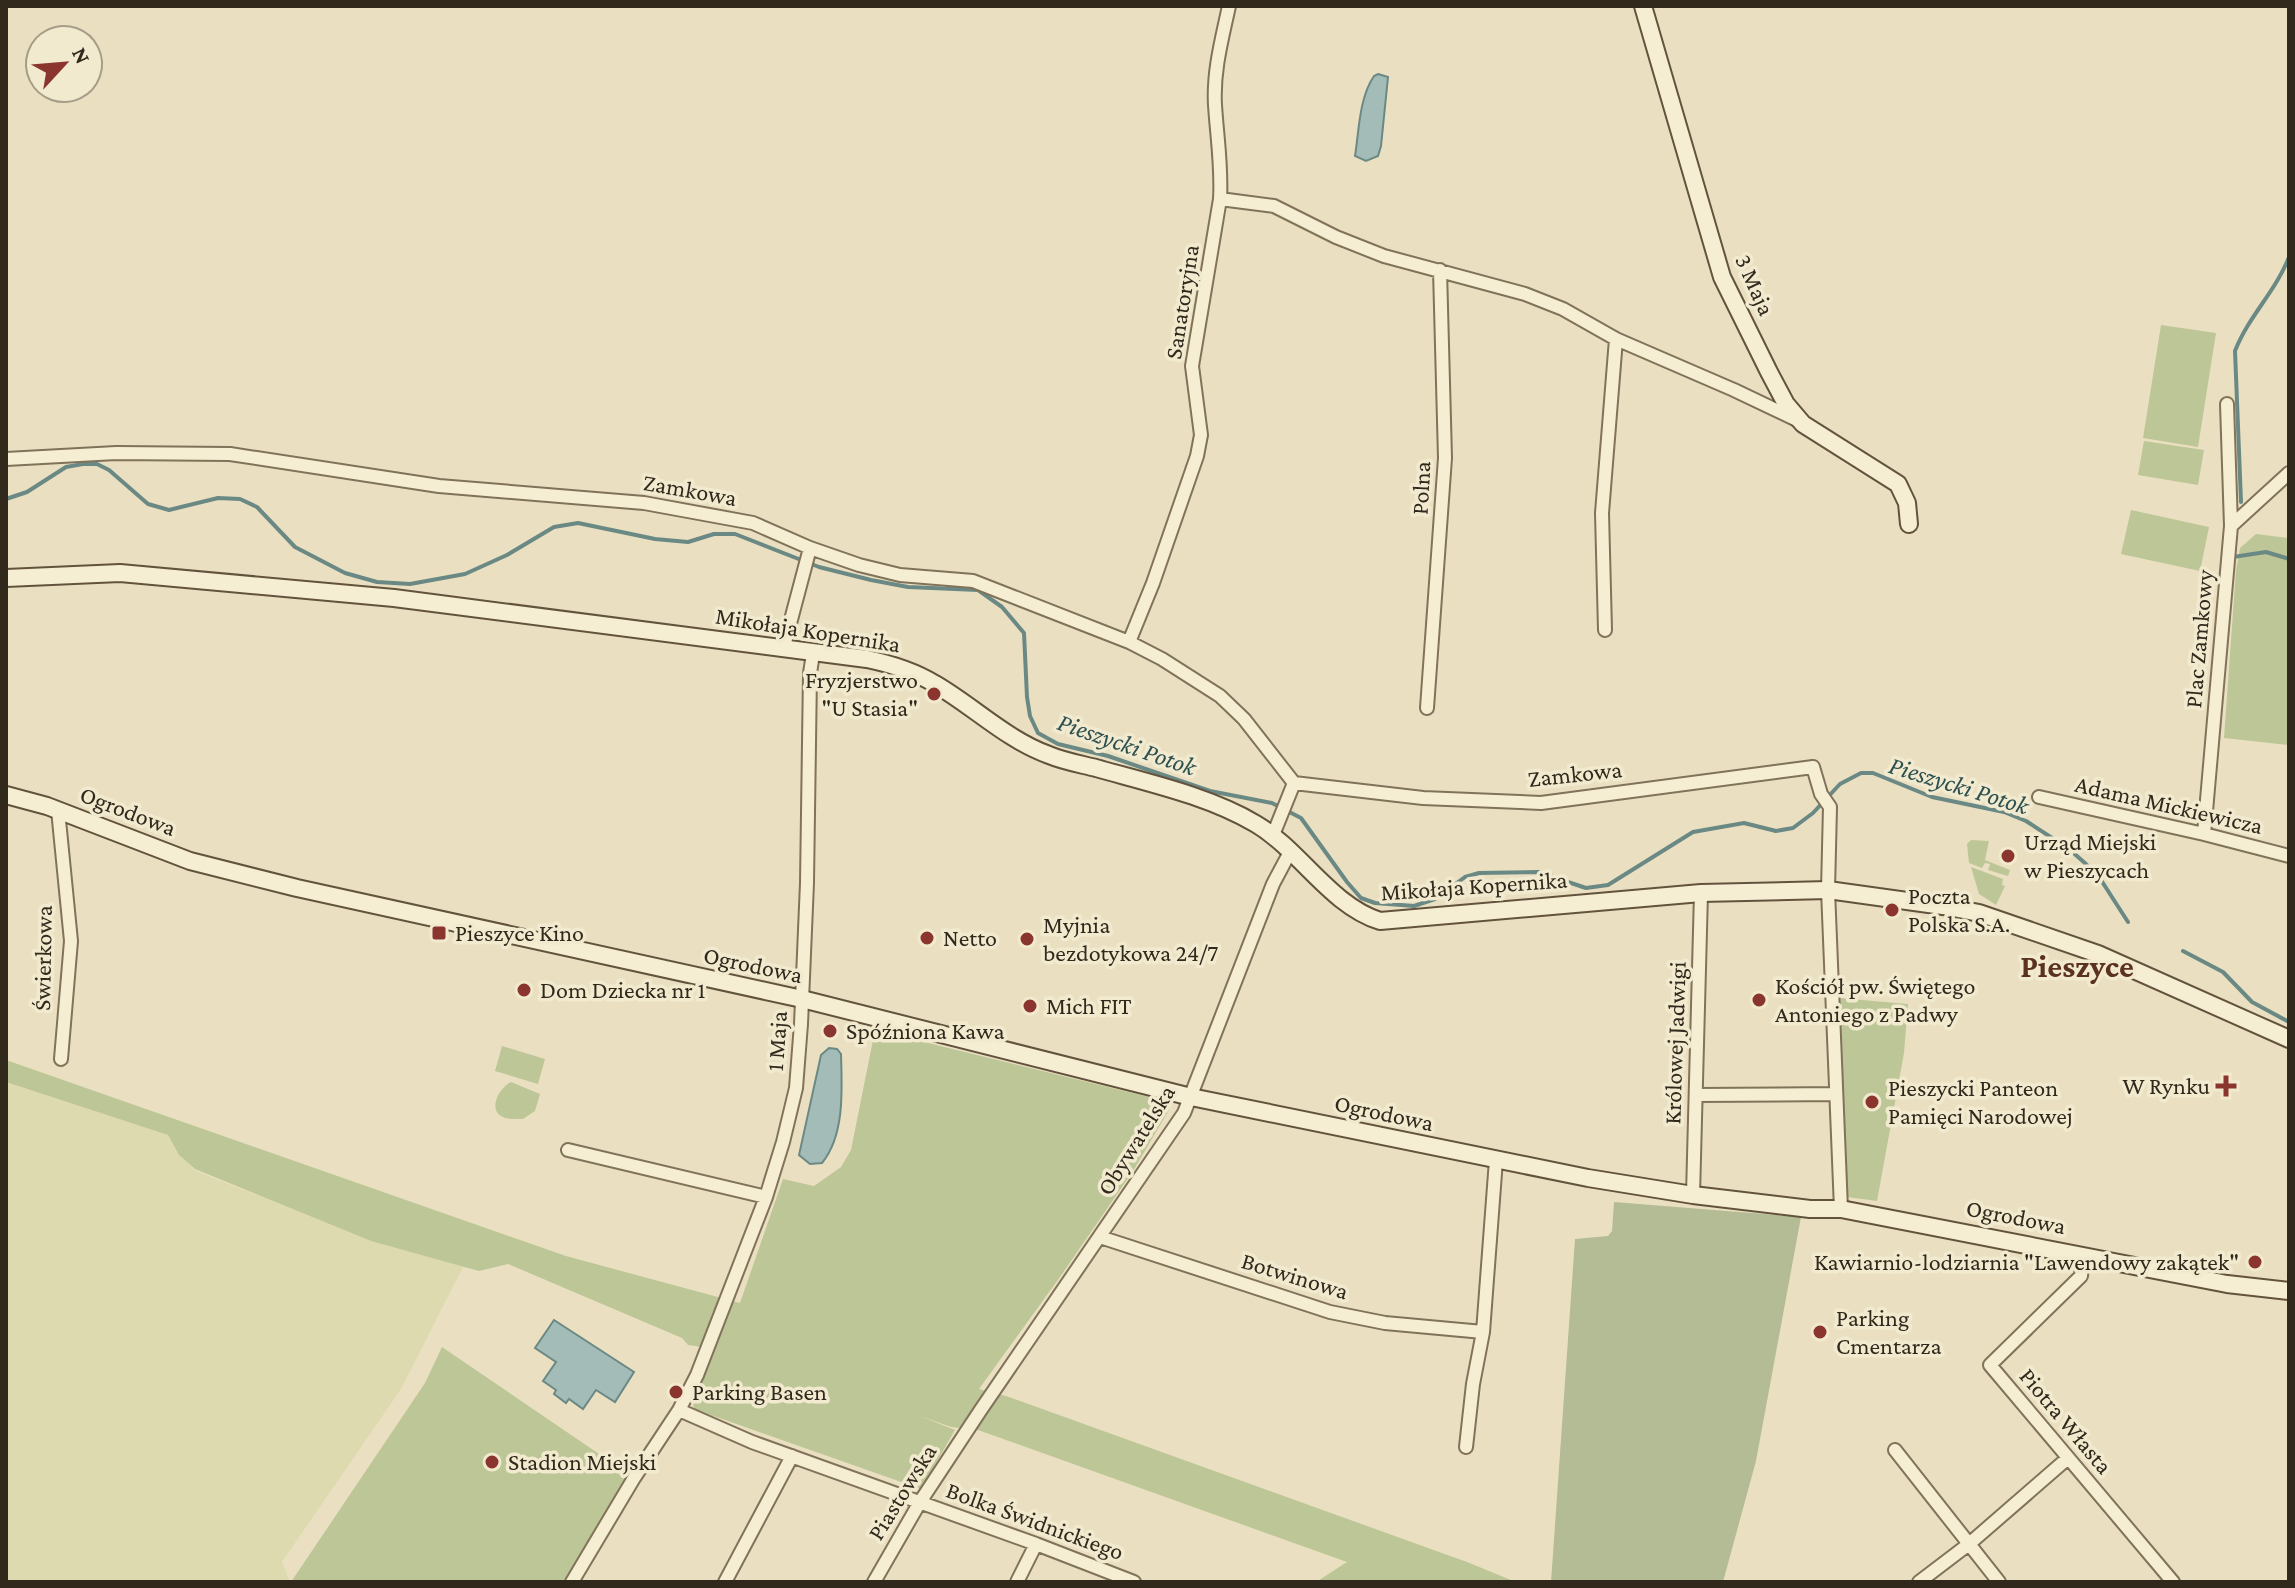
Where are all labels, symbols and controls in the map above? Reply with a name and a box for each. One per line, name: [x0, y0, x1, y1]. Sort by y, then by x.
north arrow: [24, 24, 104, 104]
text: N: [67, 43, 96, 68]
street label: Sanatoryjna: [1159, 243, 1204, 361]
street label: 3 Maja: [1730, 250, 1781, 319]
street label: Polna: [1406, 460, 1435, 516]
street label: Zamkowa: [641, 468, 739, 511]
street label: Plac Zamkowy: [2179, 568, 2218, 709]
street label: Mikołaja Kopernika: [714, 602, 903, 657]
place label: Fryzjerstwo "U Stasia": [805, 666, 918, 721]
marker: Fryzjerstwo "U Stasia": [925, 685, 943, 703]
water label: Pieszycki Potok: [1054, 707, 1202, 782]
water label: Pieszycki Potok: [1885, 750, 2034, 821]
street label: Zamkowa: [1526, 755, 1623, 792]
street label: Adama Mickiewicza: [2073, 770, 2266, 839]
street label: Ogrodowa: [76, 780, 180, 841]
place label: Urząd Miejski w Pieszycach: [2024, 828, 2156, 883]
marker: Urząd Miejski w Pieszycach: [1999, 847, 2017, 865]
street label: Mikołaja Kopernika: [1380, 866, 1568, 905]
place label: Poczta Polska S.A.: [1908, 882, 2010, 937]
marker: Poczta Polska S.A.: [1883, 901, 1901, 919]
street label: Świerkowa: [28, 905, 57, 1011]
place label: Myjnia bezdotykowa 24/7: [1043, 911, 1218, 966]
place label: Pieszyce Kino: [455, 919, 584, 946]
marker: Pieszyce Kino: [430, 924, 448, 942]
place label: Netto: [943, 924, 997, 951]
marker: Netto: [918, 929, 936, 947]
marker: Myjnia bezdotykowa 24/7: [1018, 930, 1036, 948]
street label: Ogrodowa: [701, 941, 805, 988]
district label: Pieszyce: [2020, 948, 2134, 984]
street label: Królowej Jadwigi: [1658, 961, 1691, 1125]
place label: Kościół pw. Świętego Antoniego z Padwy: [1775, 972, 1975, 1027]
place label: Dom Dziecka nr 1: [540, 976, 705, 1003]
marker: Dom Dziecka nr 1: [515, 981, 533, 999]
marker: Kościół pw. Świętego Antoniego z Padwy: [1750, 991, 1768, 1009]
place label: Mich FIT: [1046, 992, 1132, 1019]
marker: Mich FIT: [1021, 997, 1039, 1015]
street label: 1 Maja: [761, 1010, 792, 1072]
place label: Spóźniona Kawa: [846, 1017, 1005, 1044]
marker: Spóźniona Kawa: [821, 1022, 839, 1040]
place label: W Rynku: [2123, 1072, 2210, 1099]
place label: Pieszycki Panteon Pamięci Narodowej: [1888, 1074, 2073, 1129]
marker: W Rynku: [2217, 1077, 2235, 1095]
street label: Obywatelska: [1091, 1080, 1180, 1200]
street label: Ogrodowa: [1332, 1089, 1436, 1136]
marker: Pieszycki Panteon Pamięci Narodowej: [1863, 1093, 1881, 1111]
street label: Ogrodowa: [1964, 1194, 2068, 1239]
street label: Botwinowa: [1239, 1247, 1352, 1305]
place label: Kawiarnio-lodziarnia "Lawendowy zakątek": [1814, 1248, 2239, 1275]
marker: Kawiarnio-lodziarnia "Lawendowy zakątek": [2246, 1253, 2264, 1271]
place label: Parking Cmentarza: [1836, 1304, 1942, 1359]
marker: Parking Cmentarza: [1811, 1323, 1829, 1341]
street label: Piotra Własta: [2014, 1362, 2118, 1479]
place label: Parking Basen: [692, 1378, 827, 1405]
marker: Parking Basen: [667, 1383, 685, 1401]
street label: Piastowska: [862, 1439, 942, 1545]
place label: Stadion Miejski: [508, 1448, 656, 1475]
marker: Stadion Miejski: [483, 1453, 501, 1471]
street label: Bolka Świdnickiego: [943, 1476, 1127, 1565]

